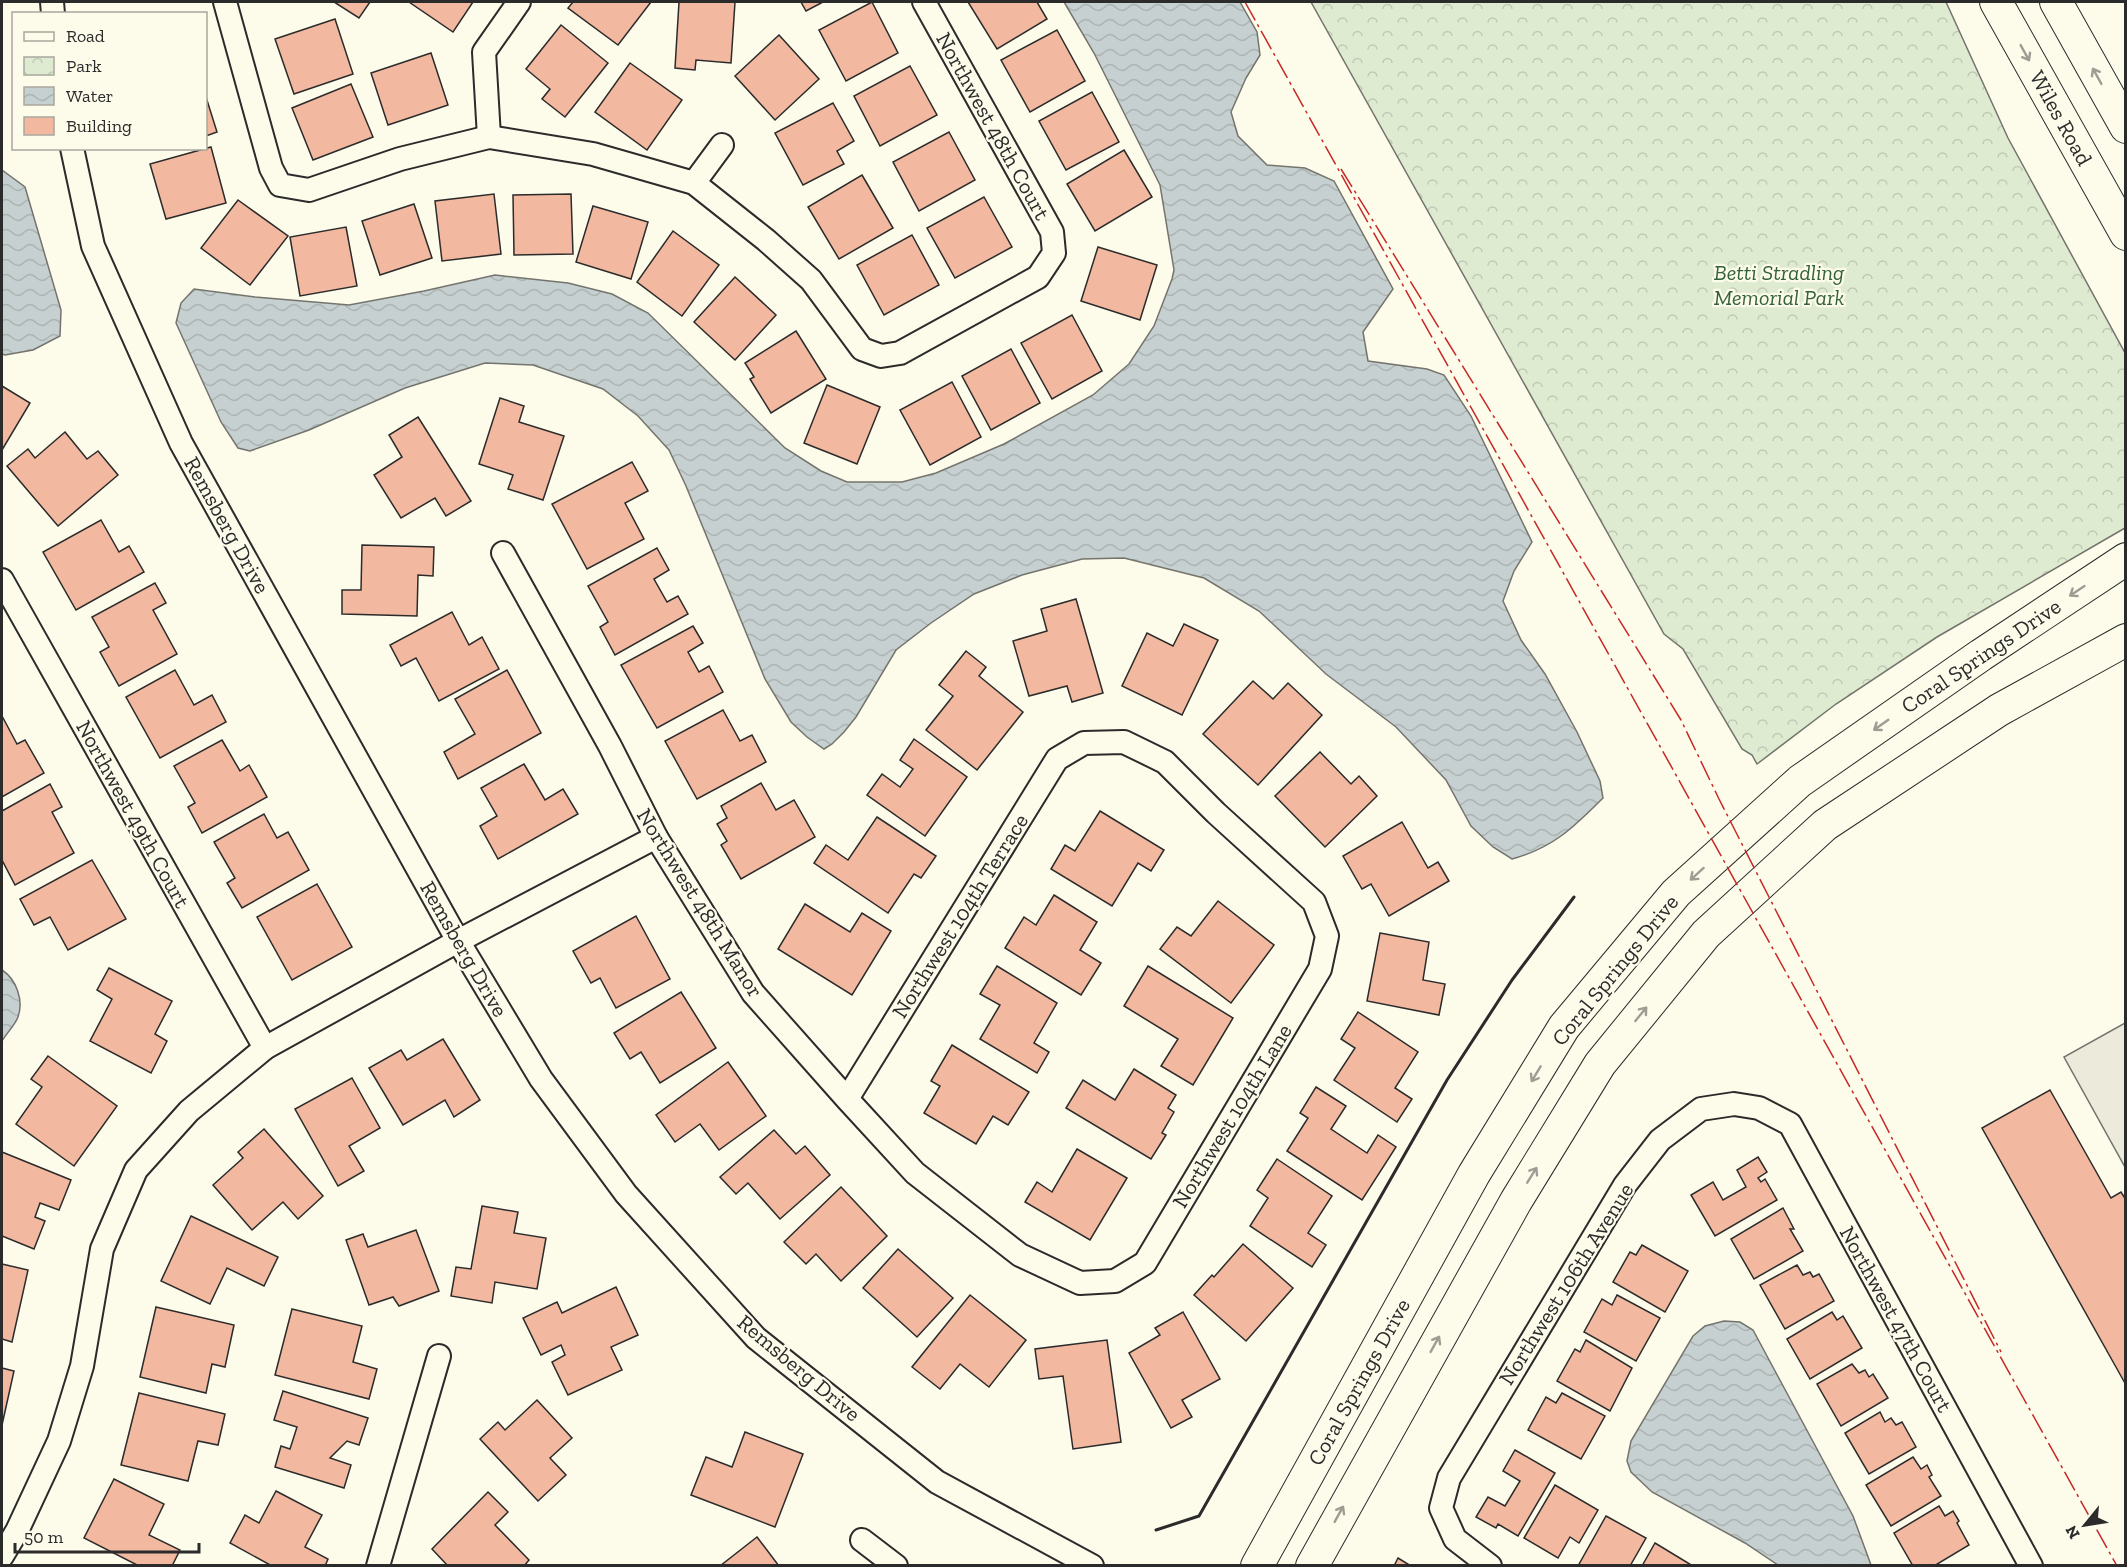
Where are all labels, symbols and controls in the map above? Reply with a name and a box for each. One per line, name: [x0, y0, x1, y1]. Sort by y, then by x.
legend: [12, 12, 207, 150]
text: Road: [66, 25, 105, 47]
street label: Northwest 48th Court: [930, 27, 1056, 225]
one-way arrow: [2020, 43, 2031, 61]
text: Park: [66, 55, 102, 77]
street label: Wiles Road: [2024, 66, 2098, 170]
one-way arrow: [2091, 68, 2103, 85]
text: Water: [66, 85, 113, 107]
text: Building: [66, 115, 132, 137]
park label: Betti Stradling Memorial Park: [1714, 259, 1845, 311]
street label: Remsberg Drive: [178, 452, 276, 598]
one-way arrow: [2069, 585, 2086, 597]
street label: Coral Springs Drive: [1896, 593, 2066, 719]
street label: Northwest 49th Court: [70, 716, 196, 913]
one-way arrow: [1873, 719, 1890, 731]
street label: Northwest 48th Manor: [631, 803, 769, 1003]
street label: Northwest 104th Terrace: [886, 809, 1034, 1023]
one-way arrow: [1690, 867, 1705, 881]
street label: Remsberg Drive: [414, 876, 514, 1022]
street label: Coral Springs Drive: [1546, 889, 1684, 1051]
one-way arrow: [1635, 1006, 1648, 1022]
street label: Northwest 104th Lane: [1166, 1019, 1298, 1213]
one-way arrow: [1529, 1065, 1541, 1082]
one-way arrow: [1526, 1167, 1538, 1184]
street label: Northwest 106th Avenue: [1493, 1178, 1639, 1390]
street label: Northwest 47th Court: [1834, 1221, 1959, 1417]
street label: Coral Springs Drive: [1302, 1294, 1416, 1470]
street label: Remsberg Drive: [732, 1309, 866, 1427]
one-way arrow: [1429, 1336, 1441, 1353]
north arrow: [2055, 1495, 2115, 1555]
one-way arrow: [1333, 1506, 1345, 1523]
scale bar: [15, 1516, 200, 1554]
text: N: [2061, 1522, 2084, 1542]
text: 50 m: [24, 1526, 64, 1548]

